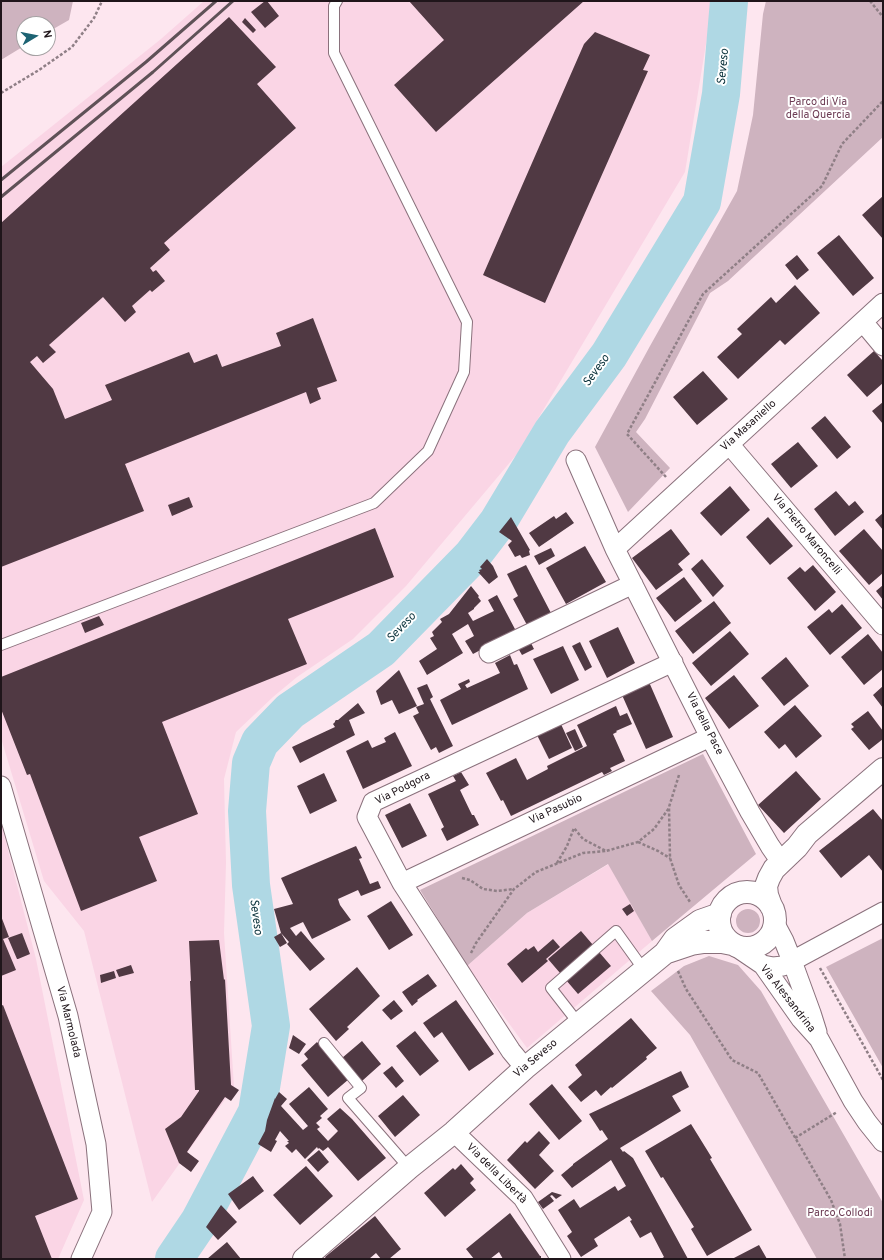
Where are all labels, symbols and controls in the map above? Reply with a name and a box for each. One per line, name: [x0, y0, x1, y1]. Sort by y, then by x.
north arrow: [16, 16, 56, 56]
text: N: [39, 29, 54, 39]
water label: Seveso: [715, 48, 733, 86]
park label: Parco di Via della Quercia: [786, 96, 850, 122]
water label: Seveso: [581, 352, 613, 390]
street label: Via Masaniello: [718, 398, 780, 454]
street label: Via Pietro Maroncelli: [768, 492, 844, 578]
water label: Seveso: [384, 610, 420, 646]
street label: Via della Pace: [683, 690, 725, 758]
street label: Via Podgora: [373, 770, 433, 808]
street label: Via Pasubio: [527, 792, 585, 828]
water label: Seveso: [245, 898, 265, 936]
street label: Via Alessandrina: [756, 963, 818, 1035]
street label: Via Marmolada: [53, 985, 83, 1059]
street label: Via Seveso: [511, 1037, 561, 1081]
street label: Via della Libertà: [463, 1141, 529, 1207]
park label: Parco Collodi: [807, 1207, 873, 1221]

